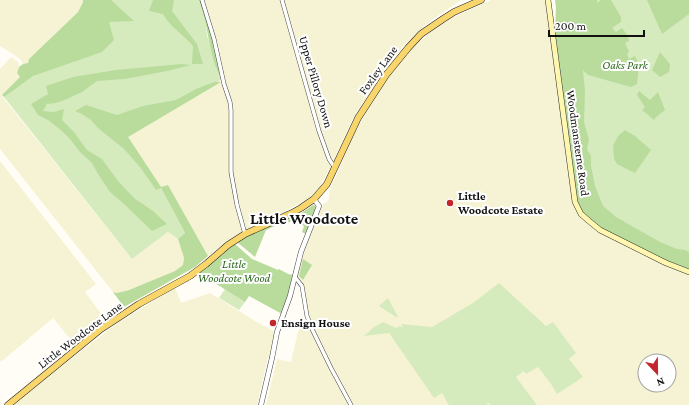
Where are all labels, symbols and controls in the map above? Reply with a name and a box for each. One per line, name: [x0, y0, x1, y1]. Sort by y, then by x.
scale bar: [549, 12, 644, 38]
text: 200 m: [555, 19, 587, 33]
street label: Upper Pillory Down: [296, 34, 336, 130]
street label: Foxley Lane: [356, 43, 400, 97]
park label: Oaks Park: [602, 58, 649, 72]
street label: Woodmansterne Road: [564, 89, 592, 198]
place label: Little Woodcote Estate: [457, 189, 544, 217]
marker: Little Woodcote Estate: [445, 198, 455, 208]
district label: Little Woodcote: [250, 210, 359, 227]
park label: Little Woodcote Wood: [198, 257, 271, 285]
street label: Little Woodcote Lane: [35, 299, 125, 371]
place label: Ensign House: [281, 316, 351, 330]
marker: Ensign House: [268, 318, 278, 328]
north arrow: [637, 353, 677, 393]
text: N: [655, 375, 666, 389]

